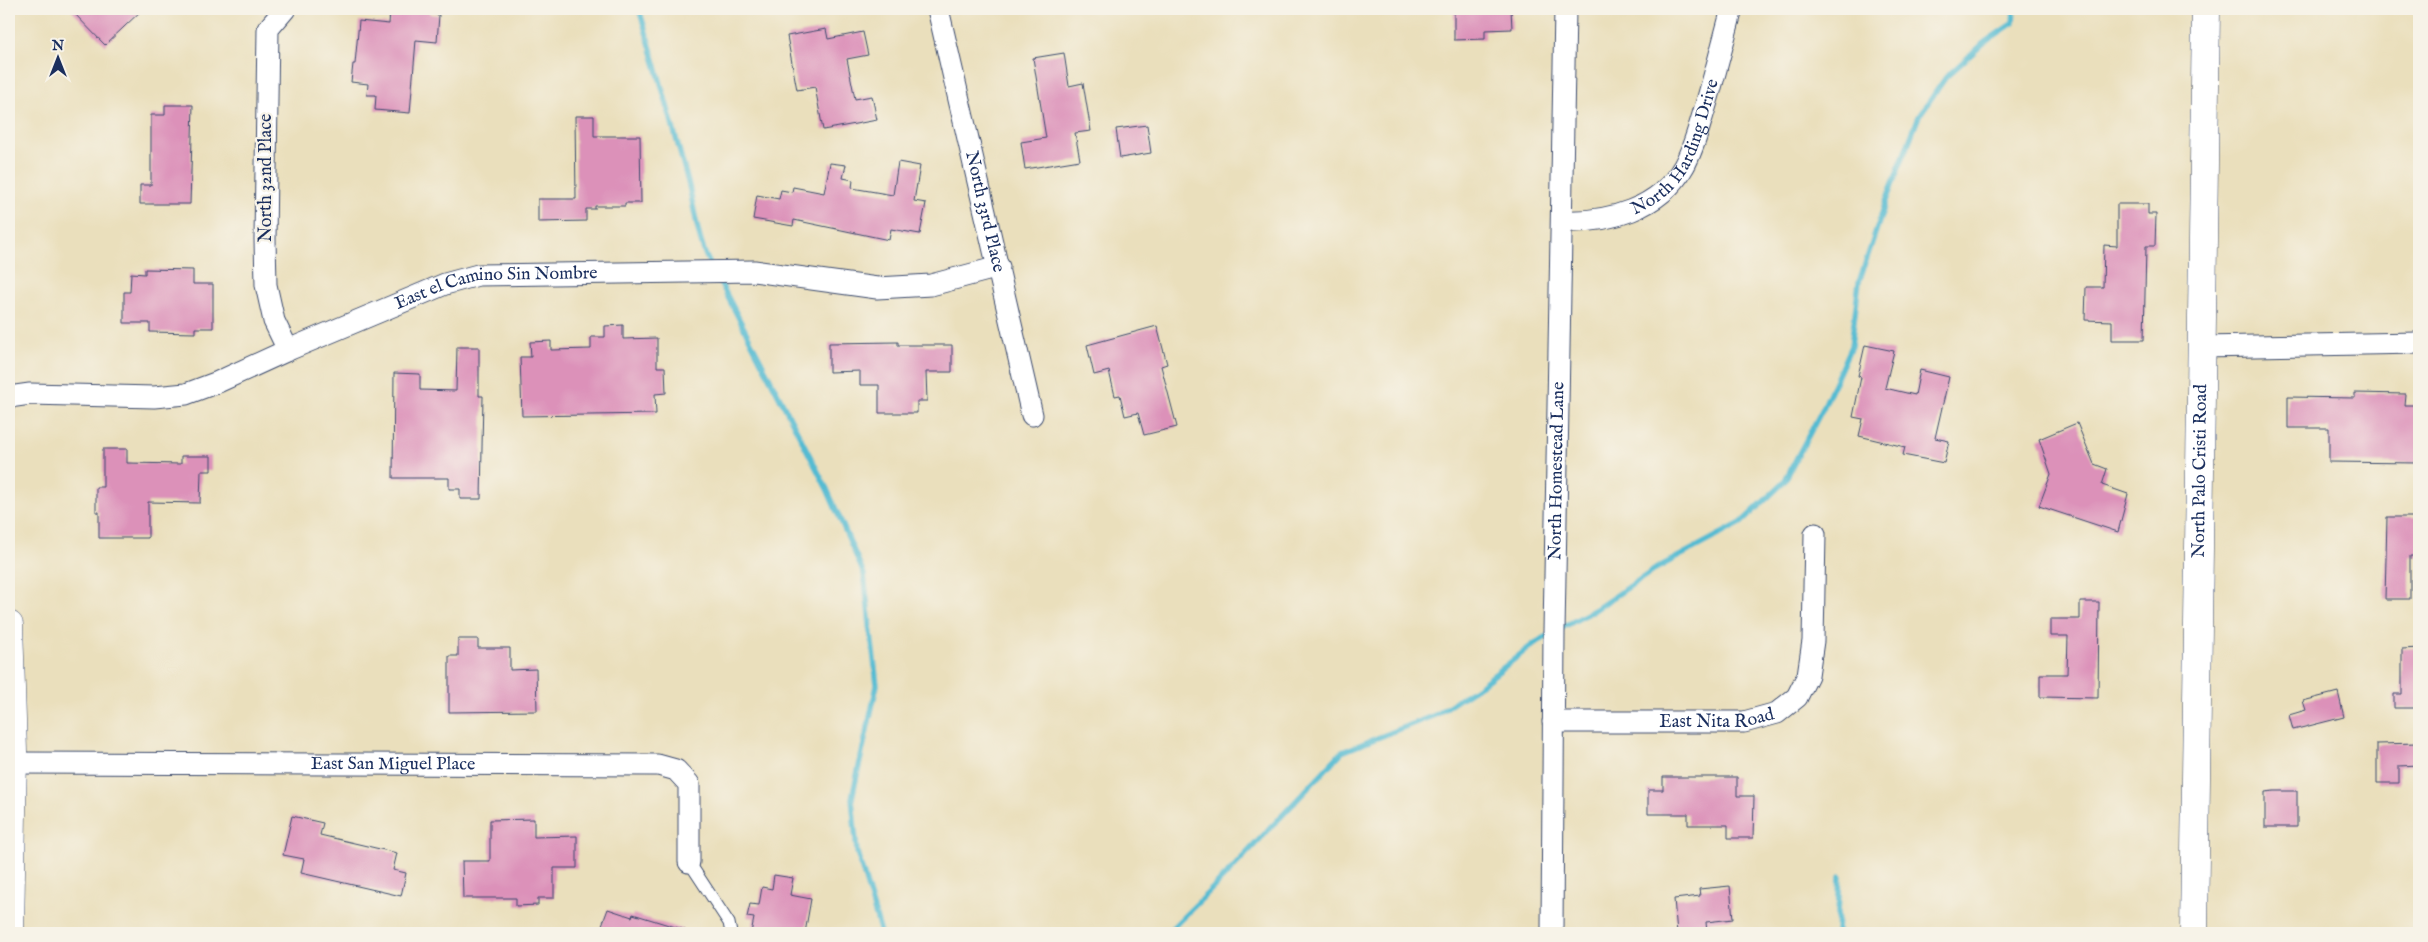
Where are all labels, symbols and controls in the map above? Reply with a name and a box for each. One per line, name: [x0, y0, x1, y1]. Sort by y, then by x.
north arrow: [32, 32, 82, 82]
text: N: [51, 37, 64, 55]
street label: North Harding Drive: [1627, 76, 1724, 221]
street label: North 32nd Place: [255, 114, 278, 242]
street label: North 33rd Place: [960, 149, 1010, 275]
street label: East el Camino Sin Nombre: [391, 262, 598, 315]
street label: North Homestead Lane: [1544, 382, 1570, 561]
street label: North Palo Cristi Road: [2187, 384, 2213, 558]
street label: East Nita Road: [1659, 703, 1777, 734]
street label: East San Miguel Place: [311, 752, 475, 776]

